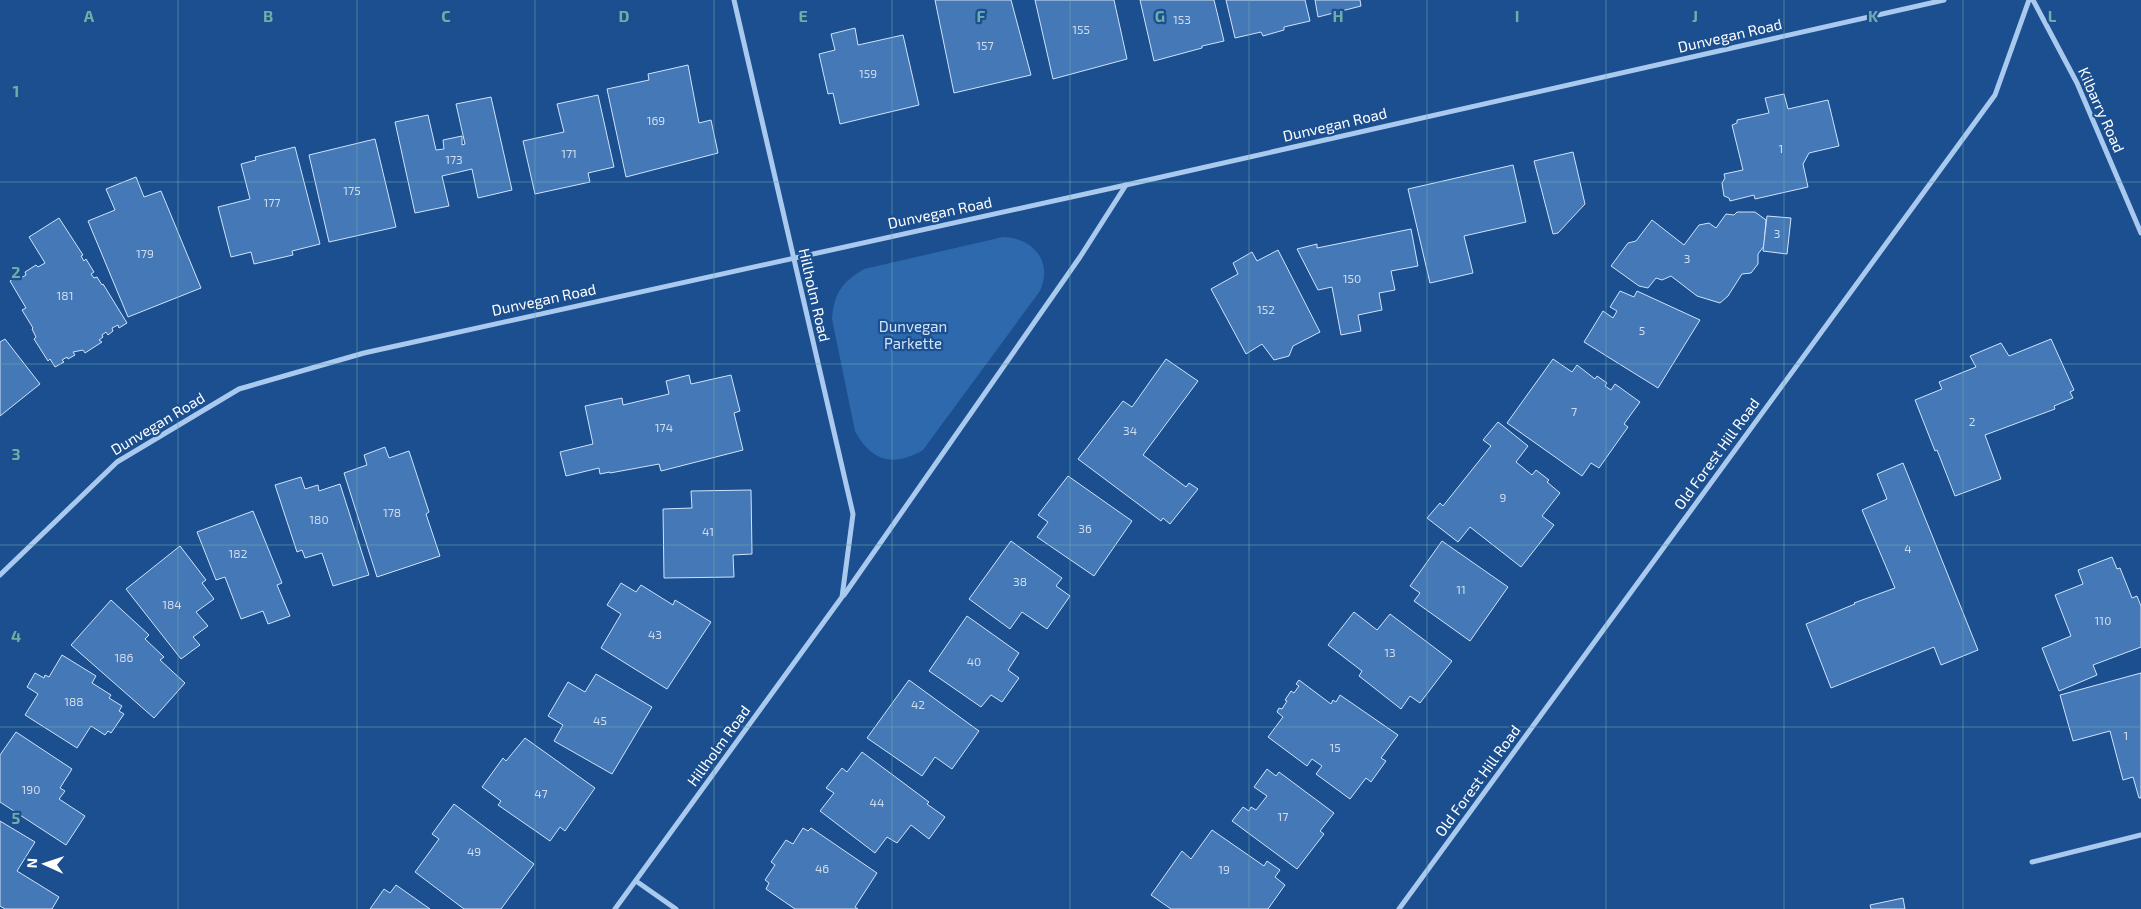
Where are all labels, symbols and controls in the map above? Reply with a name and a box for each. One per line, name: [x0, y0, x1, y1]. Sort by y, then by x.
text: A: [84, 6, 95, 25]
text: B: [263, 6, 273, 25]
text: C: [441, 6, 451, 25]
text: D: [619, 6, 630, 25]
text: E: [798, 6, 808, 25]
text: F: [977, 6, 986, 25]
text: G: [1155, 6, 1165, 25]
text: H: [1332, 6, 1344, 25]
text: I: [1515, 6, 1519, 25]
text: J: [1692, 6, 1698, 25]
text: K: [1868, 6, 1879, 25]
text: L: [2048, 6, 2057, 25]
house number: 153: [1173, 12, 1191, 26]
street label: Dunvegan Road: [1676, 14, 1784, 56]
house number: 155: [1072, 22, 1090, 36]
house number: 157: [976, 38, 994, 52]
street label: Kilbarry Road: [2075, 64, 2129, 155]
house number: 159: [859, 66, 877, 80]
text: 1: [13, 81, 19, 100]
street label: Dunvegan Road: [1281, 103, 1389, 145]
house number: 169: [647, 113, 665, 127]
house number: 1: [1779, 141, 1783, 155]
house number: 171: [561, 146, 577, 160]
house number: 173: [445, 152, 463, 166]
house number: 175: [343, 183, 361, 197]
street label: Dunvegan Road: [886, 192, 994, 232]
house number: 177: [263, 195, 281, 209]
house number: 3: [1774, 226, 1780, 240]
house number: 179: [136, 246, 154, 260]
street label: Hillholm Road: [795, 246, 834, 343]
house number: 3: [1684, 251, 1690, 265]
text: 2: [11, 262, 21, 281]
house number: 150: [1343, 271, 1361, 285]
street label: Dunvegan Road: [490, 279, 598, 319]
house number: 181: [57, 288, 73, 302]
house number: 152: [1257, 302, 1275, 316]
park label: Dunvegan Parkette: [879, 317, 947, 352]
house number: 5: [1639, 323, 1645, 337]
street label: Dunvegan Road: [107, 388, 208, 458]
street label: Old Forest Hill Road: [1670, 394, 1763, 513]
house number: 7: [1571, 404, 1577, 418]
house number: 2: [1969, 414, 1976, 428]
house number: 174: [655, 420, 673, 434]
house number: 34: [1123, 423, 1137, 437]
text: 3: [11, 444, 21, 463]
house number: 9: [1500, 490, 1507, 504]
house number: 178: [383, 505, 401, 519]
house number: 180: [309, 512, 329, 526]
house number: 36: [1078, 521, 1092, 535]
house number: 41: [702, 524, 714, 538]
house number: 4: [1904, 541, 1912, 555]
house number: 182: [229, 546, 248, 560]
house number: 38: [1013, 574, 1027, 588]
house number: 11: [1456, 582, 1466, 596]
house number: 184: [162, 597, 182, 611]
house number: 110: [2095, 613, 2111, 627]
text: 4: [11, 626, 21, 645]
house number: 43: [648, 627, 662, 641]
house number: 13: [1384, 645, 1396, 659]
house number: 186: [115, 650, 134, 664]
house number: 40: [967, 654, 981, 668]
house number: 188: [64, 694, 84, 708]
house number: 42: [911, 697, 925, 711]
street label: Hillholm Road: [683, 702, 754, 789]
house number: 45: [593, 713, 607, 727]
street label: Old Forest Hill Road: [1431, 721, 1524, 840]
house number: 1: [2124, 728, 2128, 742]
house number: 15: [1329, 740, 1341, 754]
house number: 190: [22, 782, 40, 796]
house number: 47: [534, 786, 548, 800]
house number: 44: [870, 795, 884, 809]
text: 5: [12, 808, 21, 827]
house number: 17: [1278, 809, 1288, 823]
north arrow: [20, 839, 70, 889]
house number: 49: [467, 844, 481, 858]
text: N: [23, 858, 40, 869]
house number: 46: [815, 861, 829, 875]
house number: 19: [1218, 862, 1230, 876]

